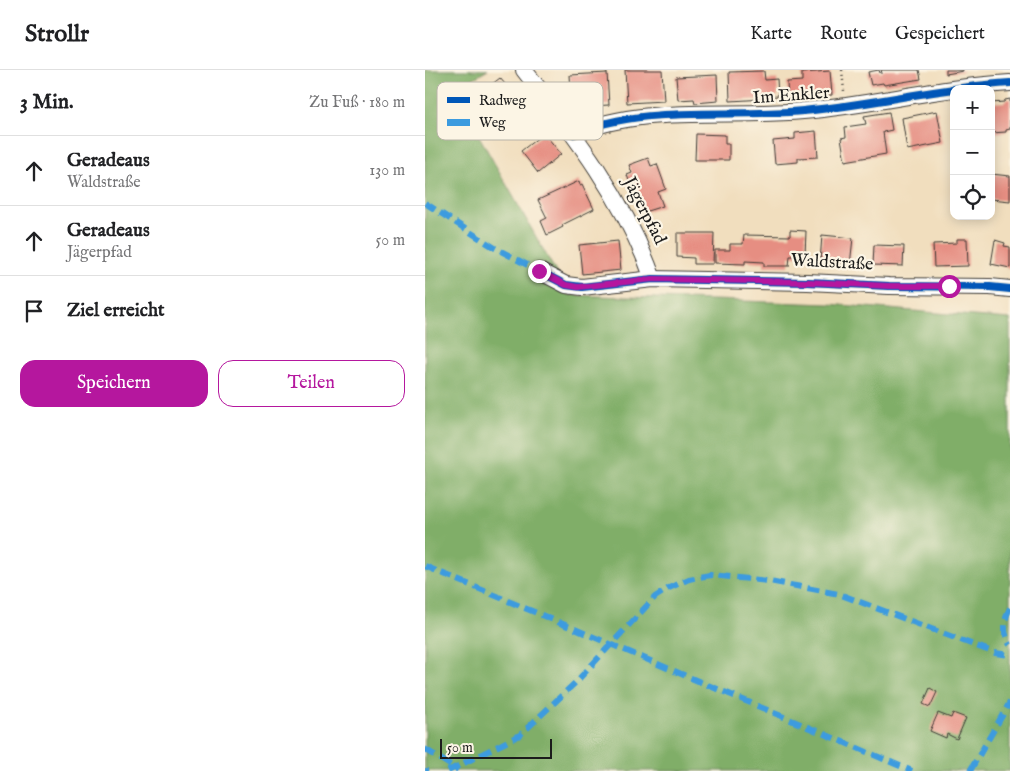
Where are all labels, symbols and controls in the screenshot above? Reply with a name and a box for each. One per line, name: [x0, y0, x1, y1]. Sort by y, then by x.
text: Strollr: [25, 19, 89, 50]
text: Karte: [750, 23, 792, 46]
text: Route: [820, 23, 867, 46]
text: Gespeichert: [895, 23, 985, 46]
legend: [437, 82, 603, 140]
street label: Im Enkler: [752, 82, 831, 110]
map controls: [950, 85, 995, 220]
button: +: [950, 85, 995, 130]
text: 3 Min.: [20, 89, 73, 116]
text: Radweg: [479, 92, 527, 110]
text: Zu Fuß · 180 m: [309, 93, 405, 113]
text: Weg: [479, 114, 506, 132]
button: −: [950, 130, 995, 175]
text: Geradeaus: [67, 149, 150, 173]
icon: ahead: [20, 157, 48, 185]
text: 130 m: [369, 161, 405, 181]
street label: Jägerpfad: [616, 172, 671, 249]
text: Waldstraße: [67, 173, 141, 193]
button: locate: [950, 175, 995, 220]
text: Geradeaus: [67, 219, 150, 243]
icon: ahead: [20, 227, 48, 255]
text: 50 m: [376, 231, 405, 251]
text: Jägerpfad: [67, 243, 132, 263]
street label: Waldstraße: [790, 249, 874, 277]
route end: [528, 260, 551, 283]
route start: [938, 275, 961, 298]
icon: arrive: [20, 297, 48, 325]
text: Ziel erreicht: [67, 299, 165, 323]
button: Speichern: [20, 360, 208, 407]
button: Teilen: [218, 360, 405, 407]
scale bar: [440, 736, 553, 759]
text: 50 m: [447, 739, 473, 757]

